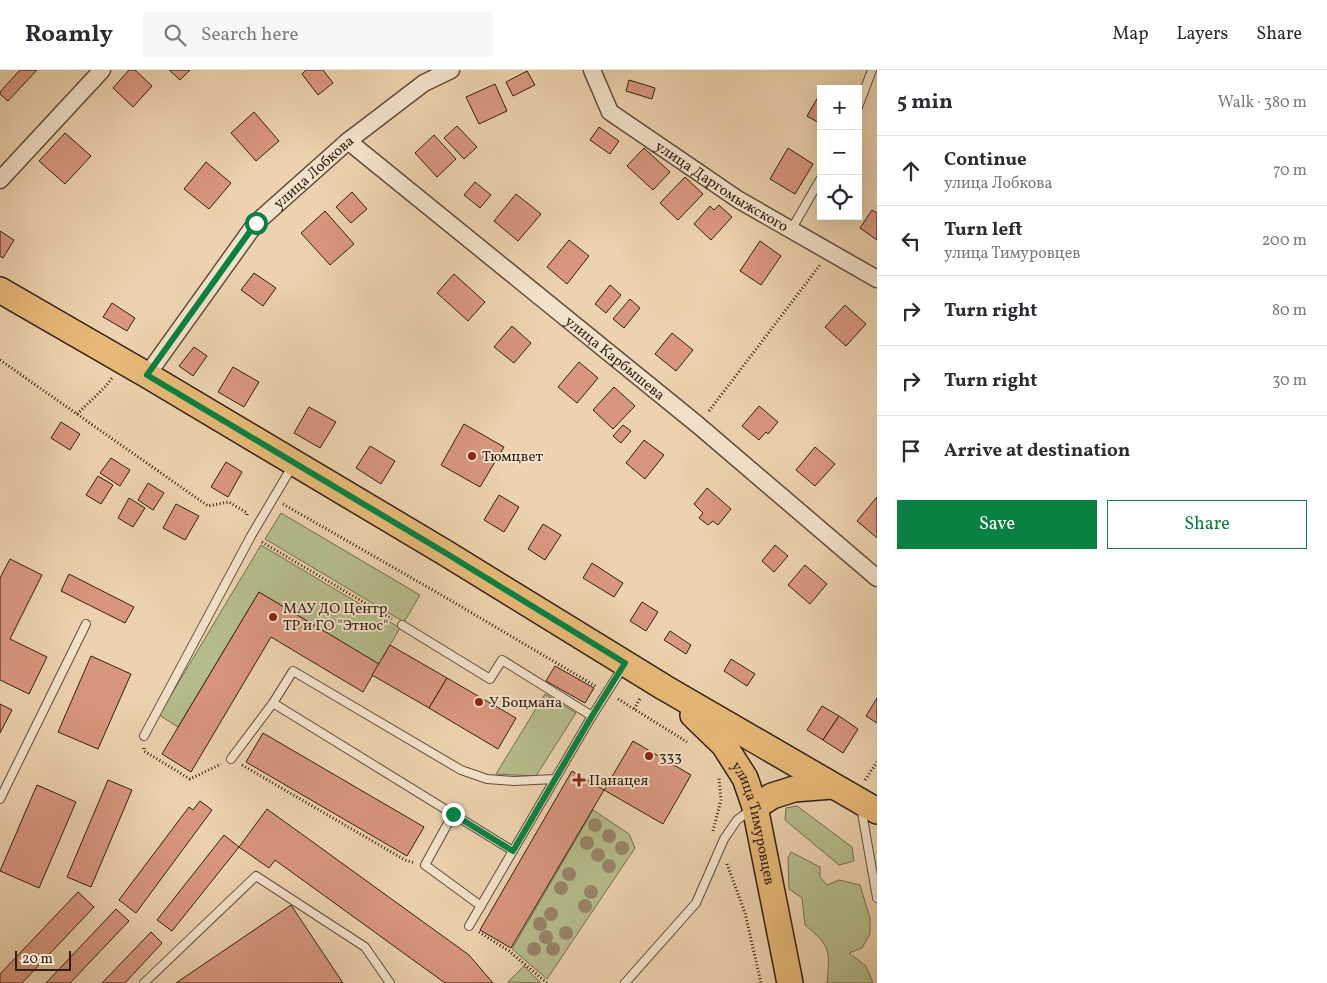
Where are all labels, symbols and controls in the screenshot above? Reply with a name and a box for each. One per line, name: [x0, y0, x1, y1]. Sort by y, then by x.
search box: [143, 12, 493, 57]
text: Roamly: [25, 18, 113, 52]
icon: search: [161, 21, 189, 49]
text: Search here: [201, 22, 298, 48]
text: Map: [1112, 22, 1148, 47]
text: Layers: [1176, 22, 1228, 47]
text: Share: [1256, 22, 1302, 47]
map controls: [817, 85, 862, 220]
button: +: [817, 85, 862, 130]
text: 5 min: [897, 88, 953, 117]
text: Walk · 380 m: [1218, 92, 1307, 114]
button: −: [817, 130, 862, 175]
street label: улица Лобкова: [269, 131, 359, 215]
street label: улица Даргомыжского: [650, 137, 792, 238]
text: Continue: [944, 147, 1027, 173]
icon: ahead: [897, 157, 925, 185]
text: 70 m: [1273, 160, 1307, 182]
text: улица Лобкова: [944, 173, 1052, 195]
button: locate: [817, 175, 862, 220]
route start: [245, 212, 268, 235]
text: Turn left: [944, 217, 1023, 243]
icon: left: [897, 227, 925, 255]
text: 200 m: [1262, 230, 1307, 252]
text: улица Тимуровцев: [944, 243, 1080, 265]
icon: right: [897, 297, 925, 325]
text: Turn right: [944, 298, 1037, 324]
text: 80 m: [1272, 300, 1307, 322]
street label: улица Карбышева: [559, 312, 669, 406]
icon: right: [897, 367, 925, 395]
text: Turn right: [944, 368, 1037, 394]
text: 30 m: [1272, 370, 1307, 392]
icon: arrive: [897, 437, 925, 465]
text: Arrive at destination: [944, 438, 1130, 464]
place label: Тюмцвет: [482, 447, 543, 468]
marker: Тюмцвет: [466, 450, 478, 462]
button: Save: [897, 500, 1097, 549]
button: Share: [1107, 500, 1307, 549]
place label: МАУ ДО Центр ТР и ГО "Этнос": [283, 599, 388, 637]
marker: МАУ ДО Центр ТР и ГО "Этнос": [267, 611, 279, 623]
place label: У Боцмана: [489, 693, 562, 714]
marker: У Боцмана: [473, 696, 485, 708]
place label: 333: [659, 747, 682, 768]
marker: 333: [643, 750, 655, 762]
street label: улица Тимуровцев: [725, 758, 779, 887]
place label: Панацея: [589, 771, 649, 792]
marker: Панацея: [573, 774, 585, 786]
route end: [442, 803, 465, 826]
scale bar: [15, 948, 71, 971]
text: 20 m: [22, 950, 53, 969]

